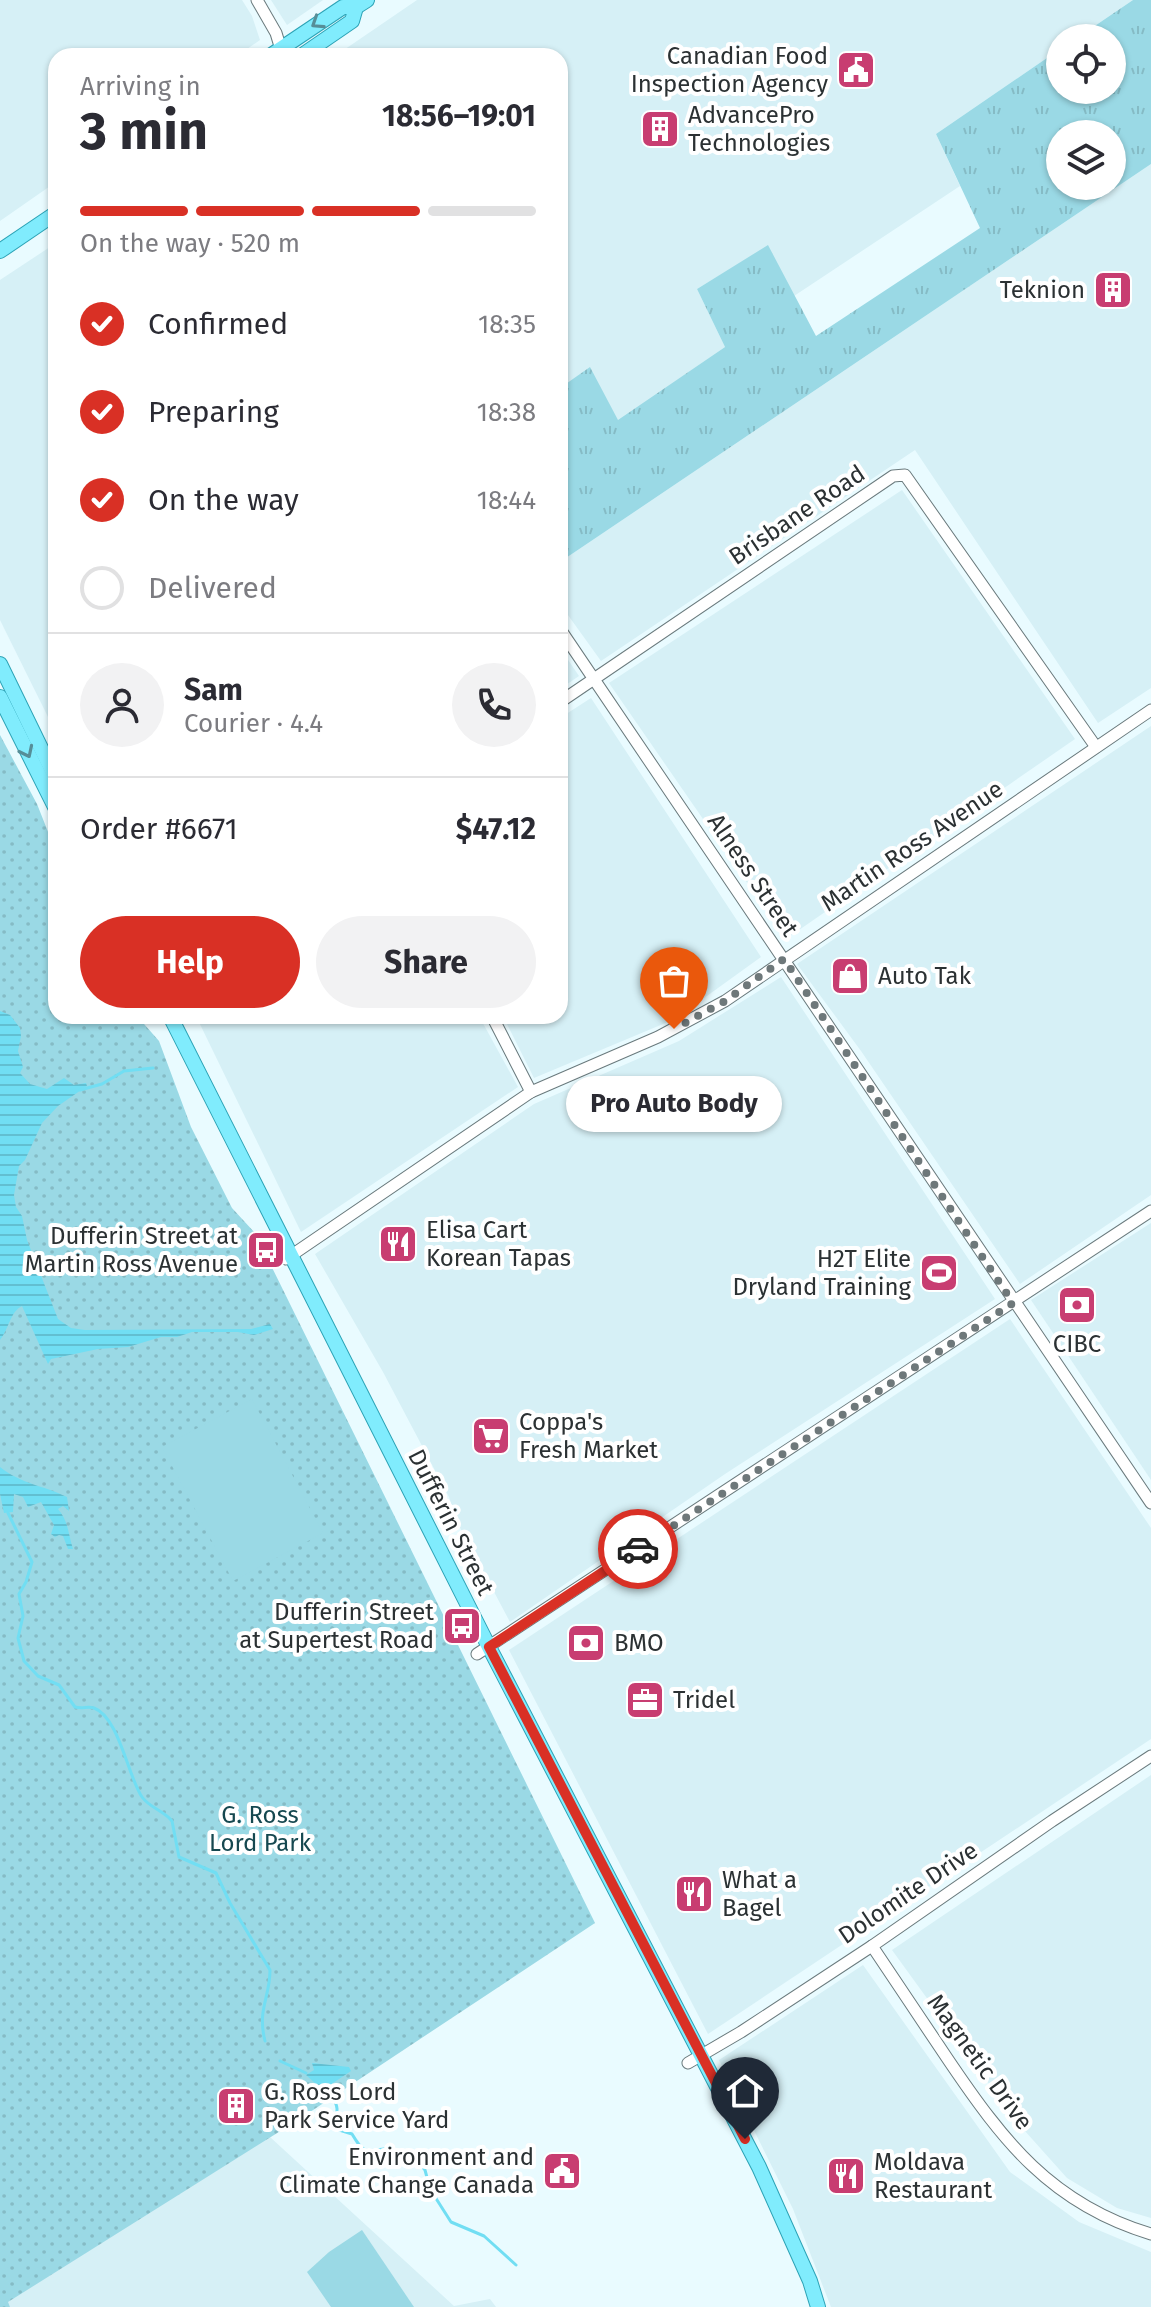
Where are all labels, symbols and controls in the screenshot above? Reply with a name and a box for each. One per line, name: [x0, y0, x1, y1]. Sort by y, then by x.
one-way arrow: [311, 14, 326, 29]
map controls: [1046, 24, 1126, 200]
button: locate: [1046, 24, 1126, 104]
place label: Canadian Food Inspection Agency: [631, 42, 828, 98]
public building icon: Canadian Food Inspection Agency: [835, 49, 877, 91]
text: Arriving in: [80, 71, 201, 102]
text: 18:56–19:01: [382, 98, 536, 134]
text: 3 min: [80, 100, 208, 163]
place label: AdvancePro Technologies: [688, 101, 830, 157]
building icon: AdvancePro Technologies: [639, 108, 681, 150]
button: layers: [1046, 120, 1126, 200]
text: On the way · 520 m: [80, 228, 300, 259]
building icon: Teknion: [1092, 269, 1134, 311]
place label: Teknion: [1000, 276, 1085, 304]
icon: check: [80, 302, 124, 346]
text: Confirmed: [148, 306, 288, 342]
text: 18:35: [478, 309, 536, 340]
icon: check: [80, 390, 124, 434]
text: Preparing: [148, 394, 279, 430]
text: 18:38: [477, 397, 536, 428]
street label: Brisbane Road: [724, 459, 870, 571]
icon: check: [80, 478, 124, 522]
text: On the way: [148, 482, 299, 518]
text: 18:44: [477, 485, 536, 516]
text: Delivered: [148, 570, 277, 606]
button: person: [80, 663, 164, 747]
button: phone: [452, 663, 536, 747]
text: Sam: [184, 672, 243, 708]
text: Courier · 4.4: [184, 708, 323, 739]
one-way arrow: [18, 744, 33, 759]
street label: Martin Ross Avenue: [816, 775, 1008, 917]
street label: Alness Street: [702, 808, 804, 942]
text: Order #6671: [80, 811, 238, 847]
text: $47.12: [456, 811, 536, 847]
button: Help: [80, 916, 300, 1008]
button: Share: [316, 916, 536, 1008]
pin: [640, 947, 708, 1029]
shop icon: Auto Tak: [829, 955, 871, 997]
icon: bag: [652, 959, 696, 1003]
place label: Auto Tak: [878, 962, 972, 990]
callout: Pro Auto Body: [566, 1077, 782, 1133]
text: Pro Auto Body: [590, 1088, 758, 1119]
place label: Elisa Cart Korean Tapas: [426, 1216, 571, 1272]
place label: Dufferin Street at Martin Ross Avenue: [25, 1222, 238, 1278]
restaurant icon: Elisa Cart Korean Tapas: [377, 1223, 419, 1265]
bus stop icon: Dufferin Street at Martin Ross Avenue: [245, 1229, 287, 1271]
place label: H2T Elite Dryland Training: [732, 1245, 912, 1301]
sports icon: H2T Elite Dryland Training: [918, 1252, 960, 1294]
bank icon: CIBC: [1056, 1284, 1098, 1326]
place label: CIBC: [1053, 1330, 1101, 1358]
place label: Coppa's Fresh Market: [519, 1408, 658, 1464]
supermarket icon: Coppa's Fresh Market: [470, 1415, 512, 1457]
street label: Dufferin Street: [402, 1444, 500, 1600]
courier: [598, 1509, 678, 1589]
icon: car: [616, 1527, 660, 1571]
place label: Dufferin Street at Supertest Road: [239, 1598, 434, 1654]
bus stop icon: Dufferin Street at Supertest Road: [441, 1605, 483, 1647]
bank icon: BMO: [565, 1622, 607, 1664]
place label: BMO: [614, 1629, 664, 1657]
office icon: Tridel: [624, 1679, 666, 1721]
place label: Tridel: [673, 1686, 735, 1714]
park label: G. Ross Lord Park: [209, 1801, 312, 1857]
street label: Dolomite Drive: [833, 1836, 983, 1950]
place label: What a Bagel: [722, 1866, 797, 1922]
restaurant icon: What a Bagel: [673, 1873, 715, 1915]
street label: Magnetic Drive: [921, 1989, 1039, 2135]
pin: [711, 2057, 779, 2139]
icon: home: [723, 2069, 767, 2113]
place label: G. Ross Lord Park Service Yard: [264, 2078, 449, 2134]
building icon: G. Ross Lord Park Service Yard: [215, 2085, 257, 2127]
place label: Environment and Climate Change Canada: [279, 2143, 534, 2199]
place label: Moldava Restaurant: [874, 2148, 993, 2204]
public building icon: Environment and Climate Change Canada: [541, 2150, 583, 2192]
restaurant icon: Moldava Restaurant: [825, 2155, 867, 2197]

